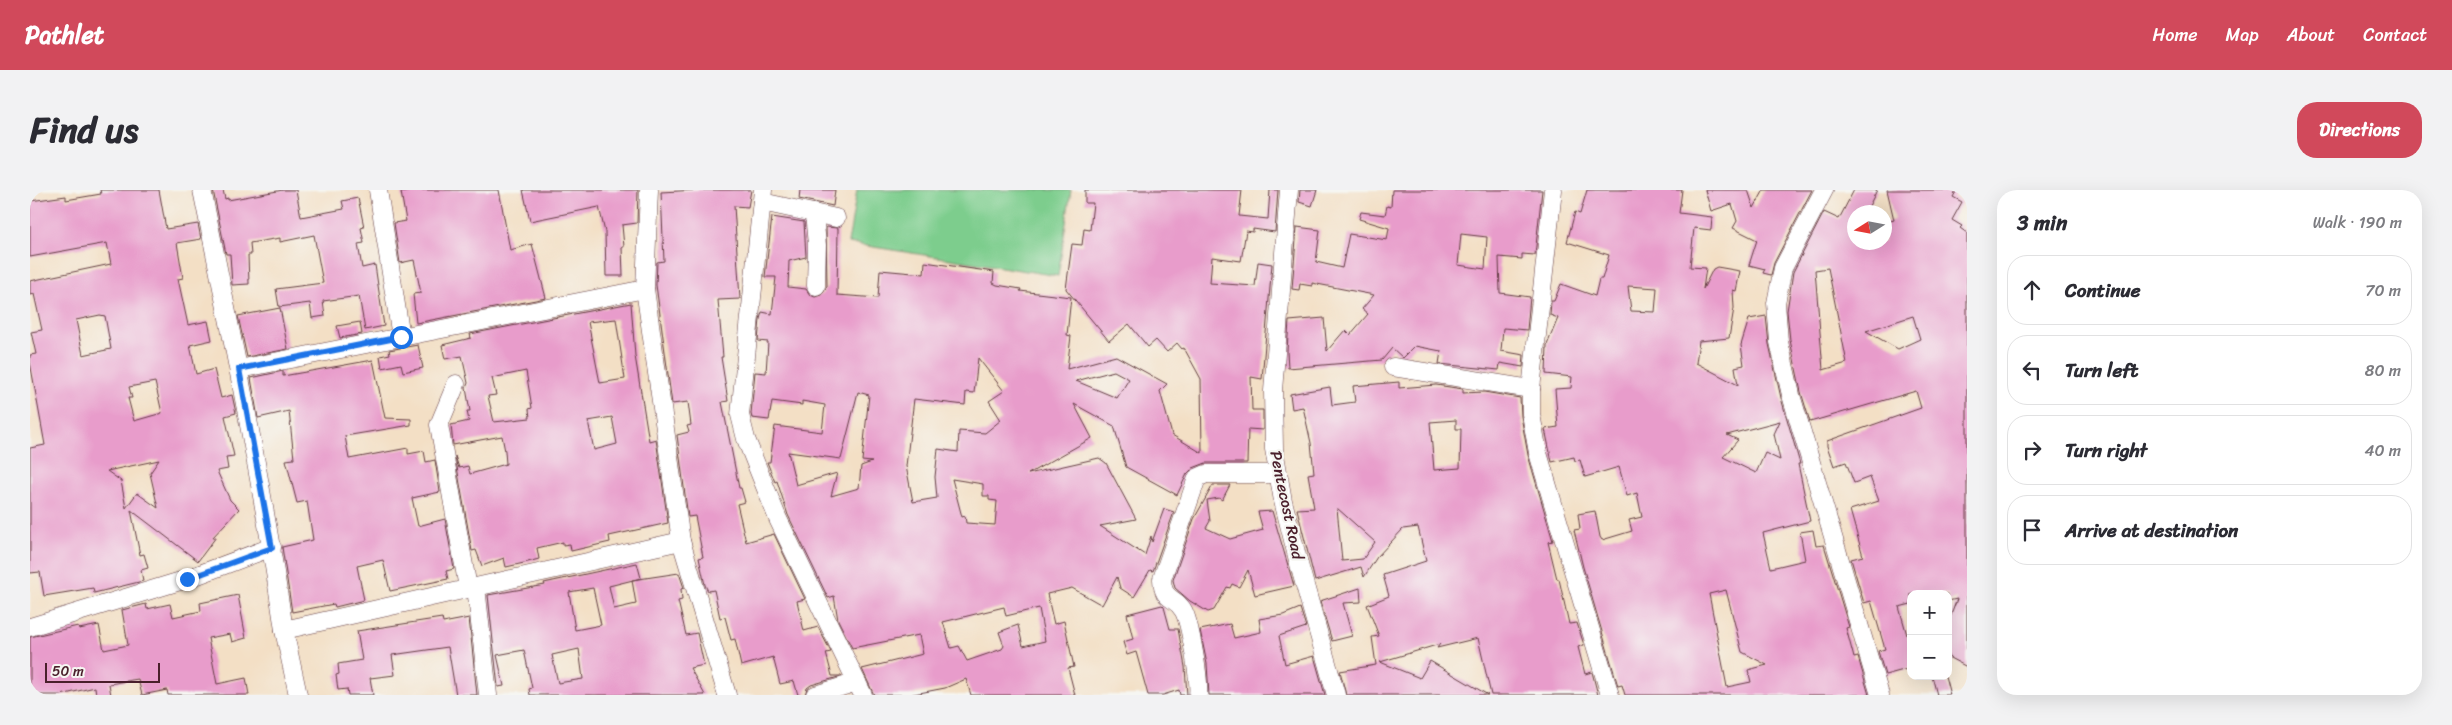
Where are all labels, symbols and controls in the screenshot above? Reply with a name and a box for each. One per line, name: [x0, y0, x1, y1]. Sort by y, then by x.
text: Pathlet: [25, 14, 104, 56]
text: Home: [2153, 19, 2198, 51]
text: Map: [2226, 19, 2259, 51]
text: About: [2287, 19, 2335, 51]
text: Contact: [2363, 19, 2427, 51]
text: Find us: [30, 99, 138, 161]
button: Directions: [2297, 102, 2422, 158]
text: 3 min: [2017, 204, 2067, 242]
north arrow: [1847, 205, 1892, 250]
text: Walk · 190 m: [2313, 208, 2402, 237]
text: Continue: [2065, 274, 2141, 307]
icon: ahead: [2018, 276, 2046, 304]
text: 70 m: [2365, 276, 2401, 305]
route start: [390, 326, 413, 349]
text: Turn left: [2065, 354, 2138, 387]
icon: left: [2018, 356, 2046, 384]
text: 80 m: [2365, 356, 2401, 385]
text: Turn right: [2065, 434, 2147, 467]
icon: right: [2018, 436, 2046, 464]
text: 40 m: [2364, 436, 2401, 465]
street label: Pentecost Road: [1261, 448, 1313, 564]
text: Arrive at destination: [2065, 514, 2238, 547]
icon: arrive: [2018, 516, 2046, 544]
route end: [176, 568, 199, 591]
map controls: [1907, 590, 1952, 680]
button: +: [1907, 590, 1952, 635]
button: −: [1907, 635, 1952, 680]
text: 50 m: [52, 659, 84, 684]
scale bar: [45, 660, 160, 683]

